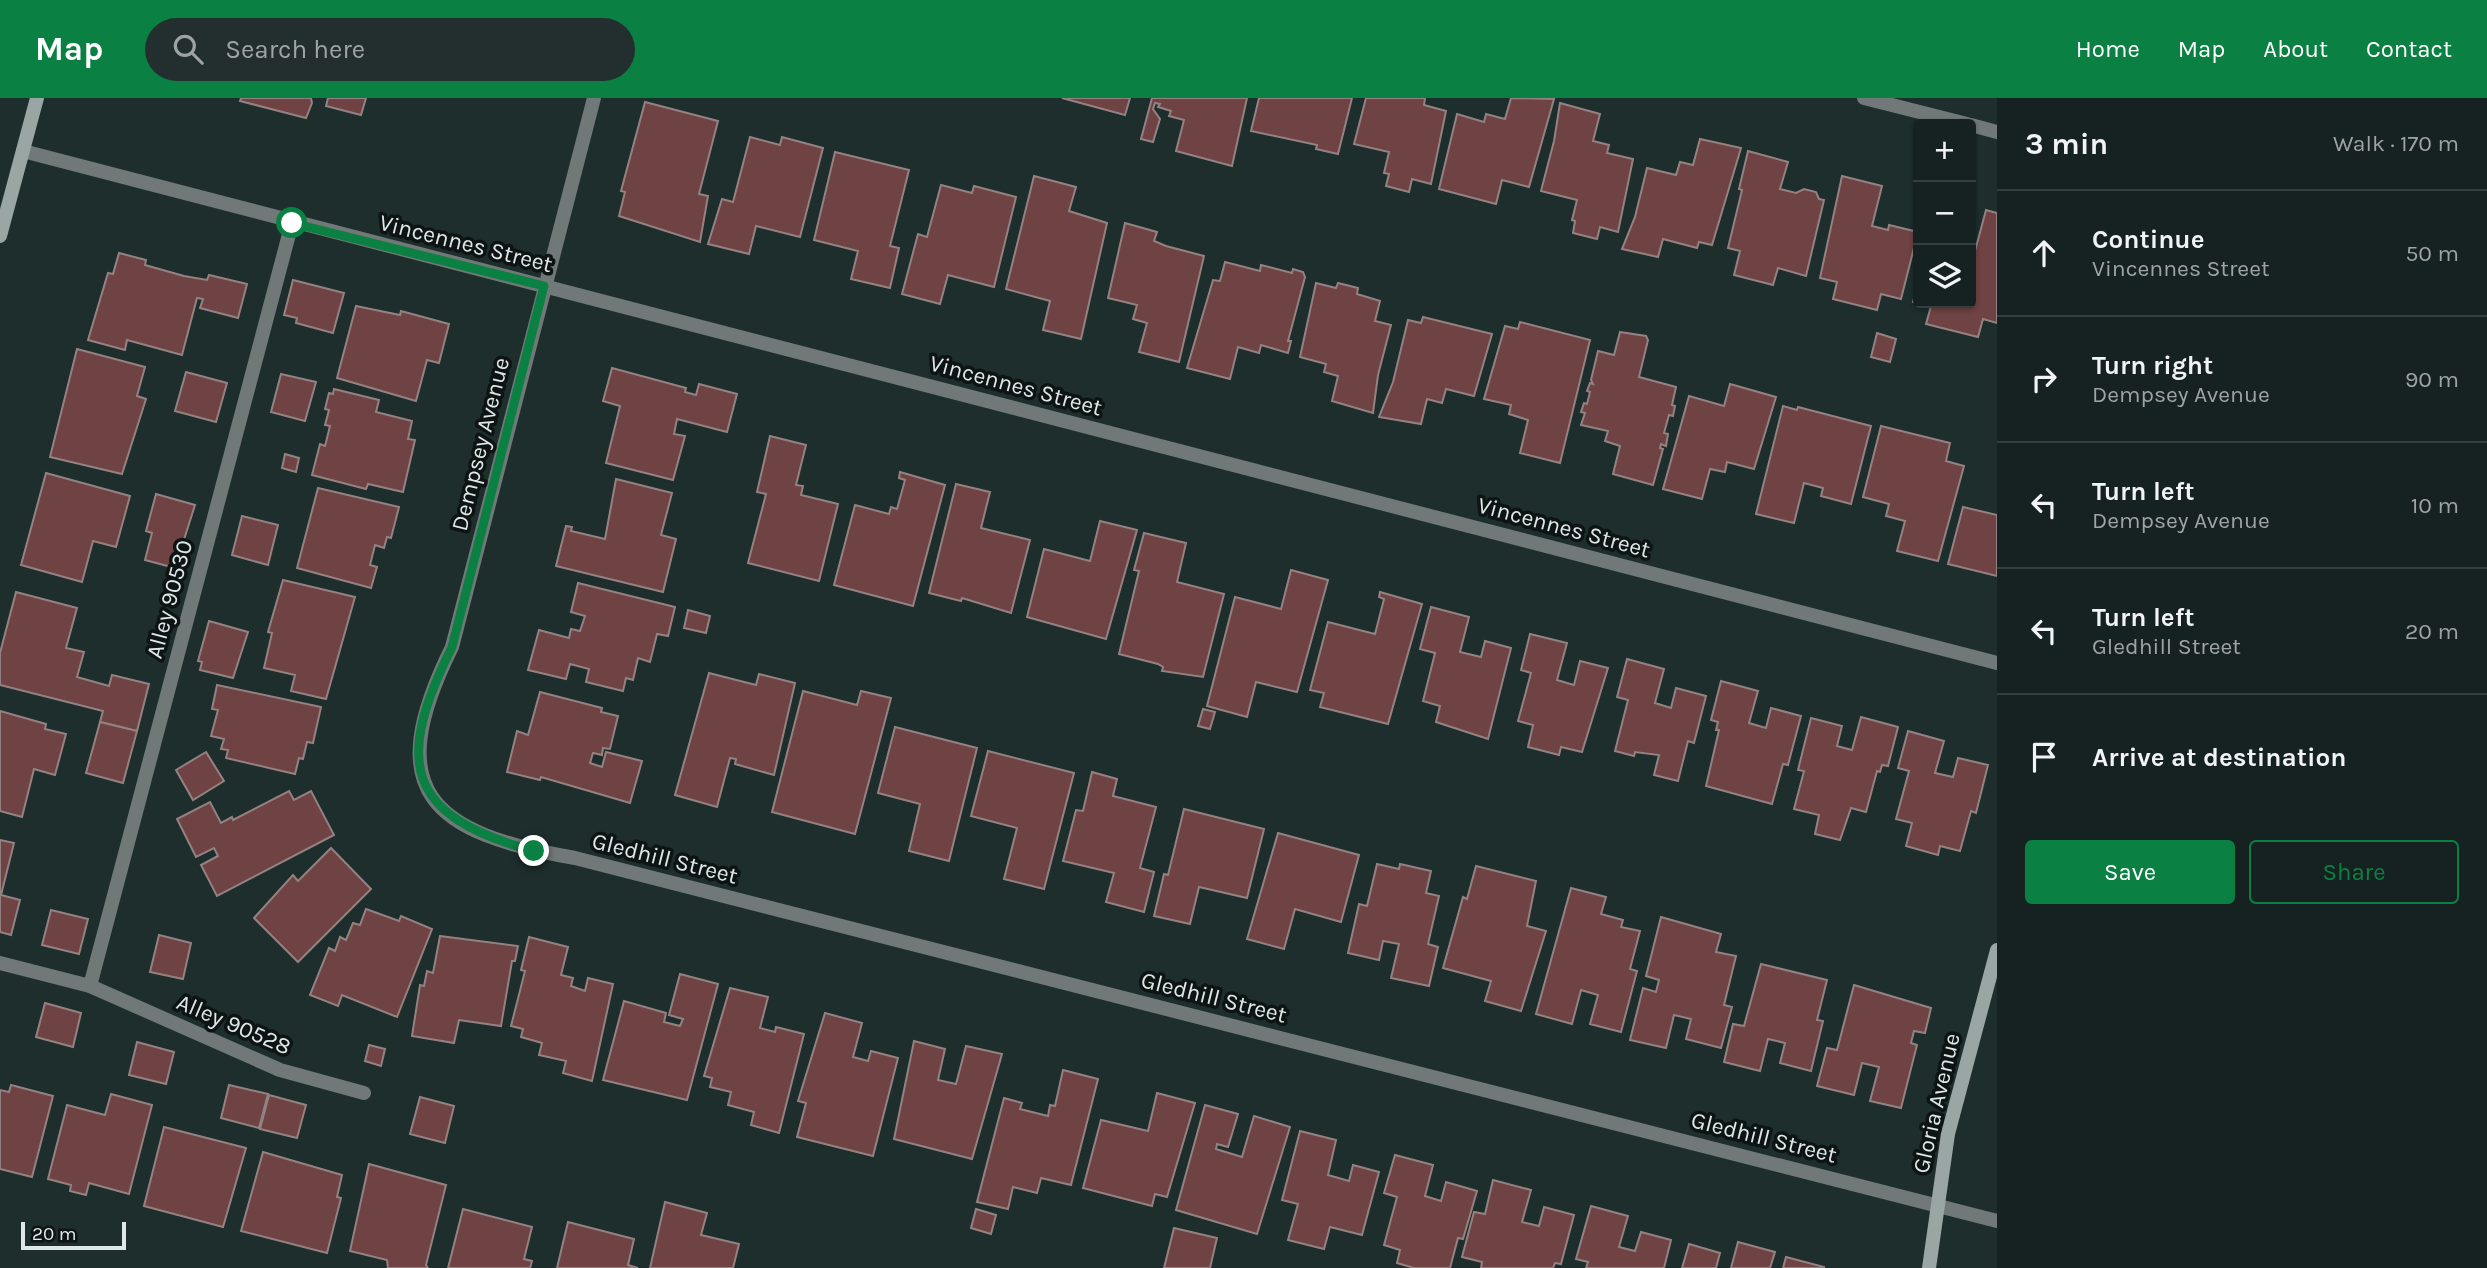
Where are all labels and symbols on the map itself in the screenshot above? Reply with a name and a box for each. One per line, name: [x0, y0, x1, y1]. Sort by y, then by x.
route start: [276, 207, 307, 238]
street label: Vincennes Street: [376, 209, 556, 278]
street label: Vincennes Street: [927, 349, 1105, 422]
street label: Dempsey Avenue: [446, 355, 515, 534]
street label: Vincennes Street: [1475, 491, 1653, 564]
street label: Alley 90530: [141, 537, 198, 661]
street label: Gledhill Street: [589, 827, 741, 890]
route end: [518, 835, 549, 866]
street label: Gledhill Street: [1138, 966, 1290, 1029]
street label: Alley 90528: [173, 988, 295, 1061]
street label: Gloria Avenue: [1907, 1030, 1966, 1176]
street label: Gledhill Street: [1688, 1106, 1840, 1169]
scale bar: [21, 1219, 126, 1251]

